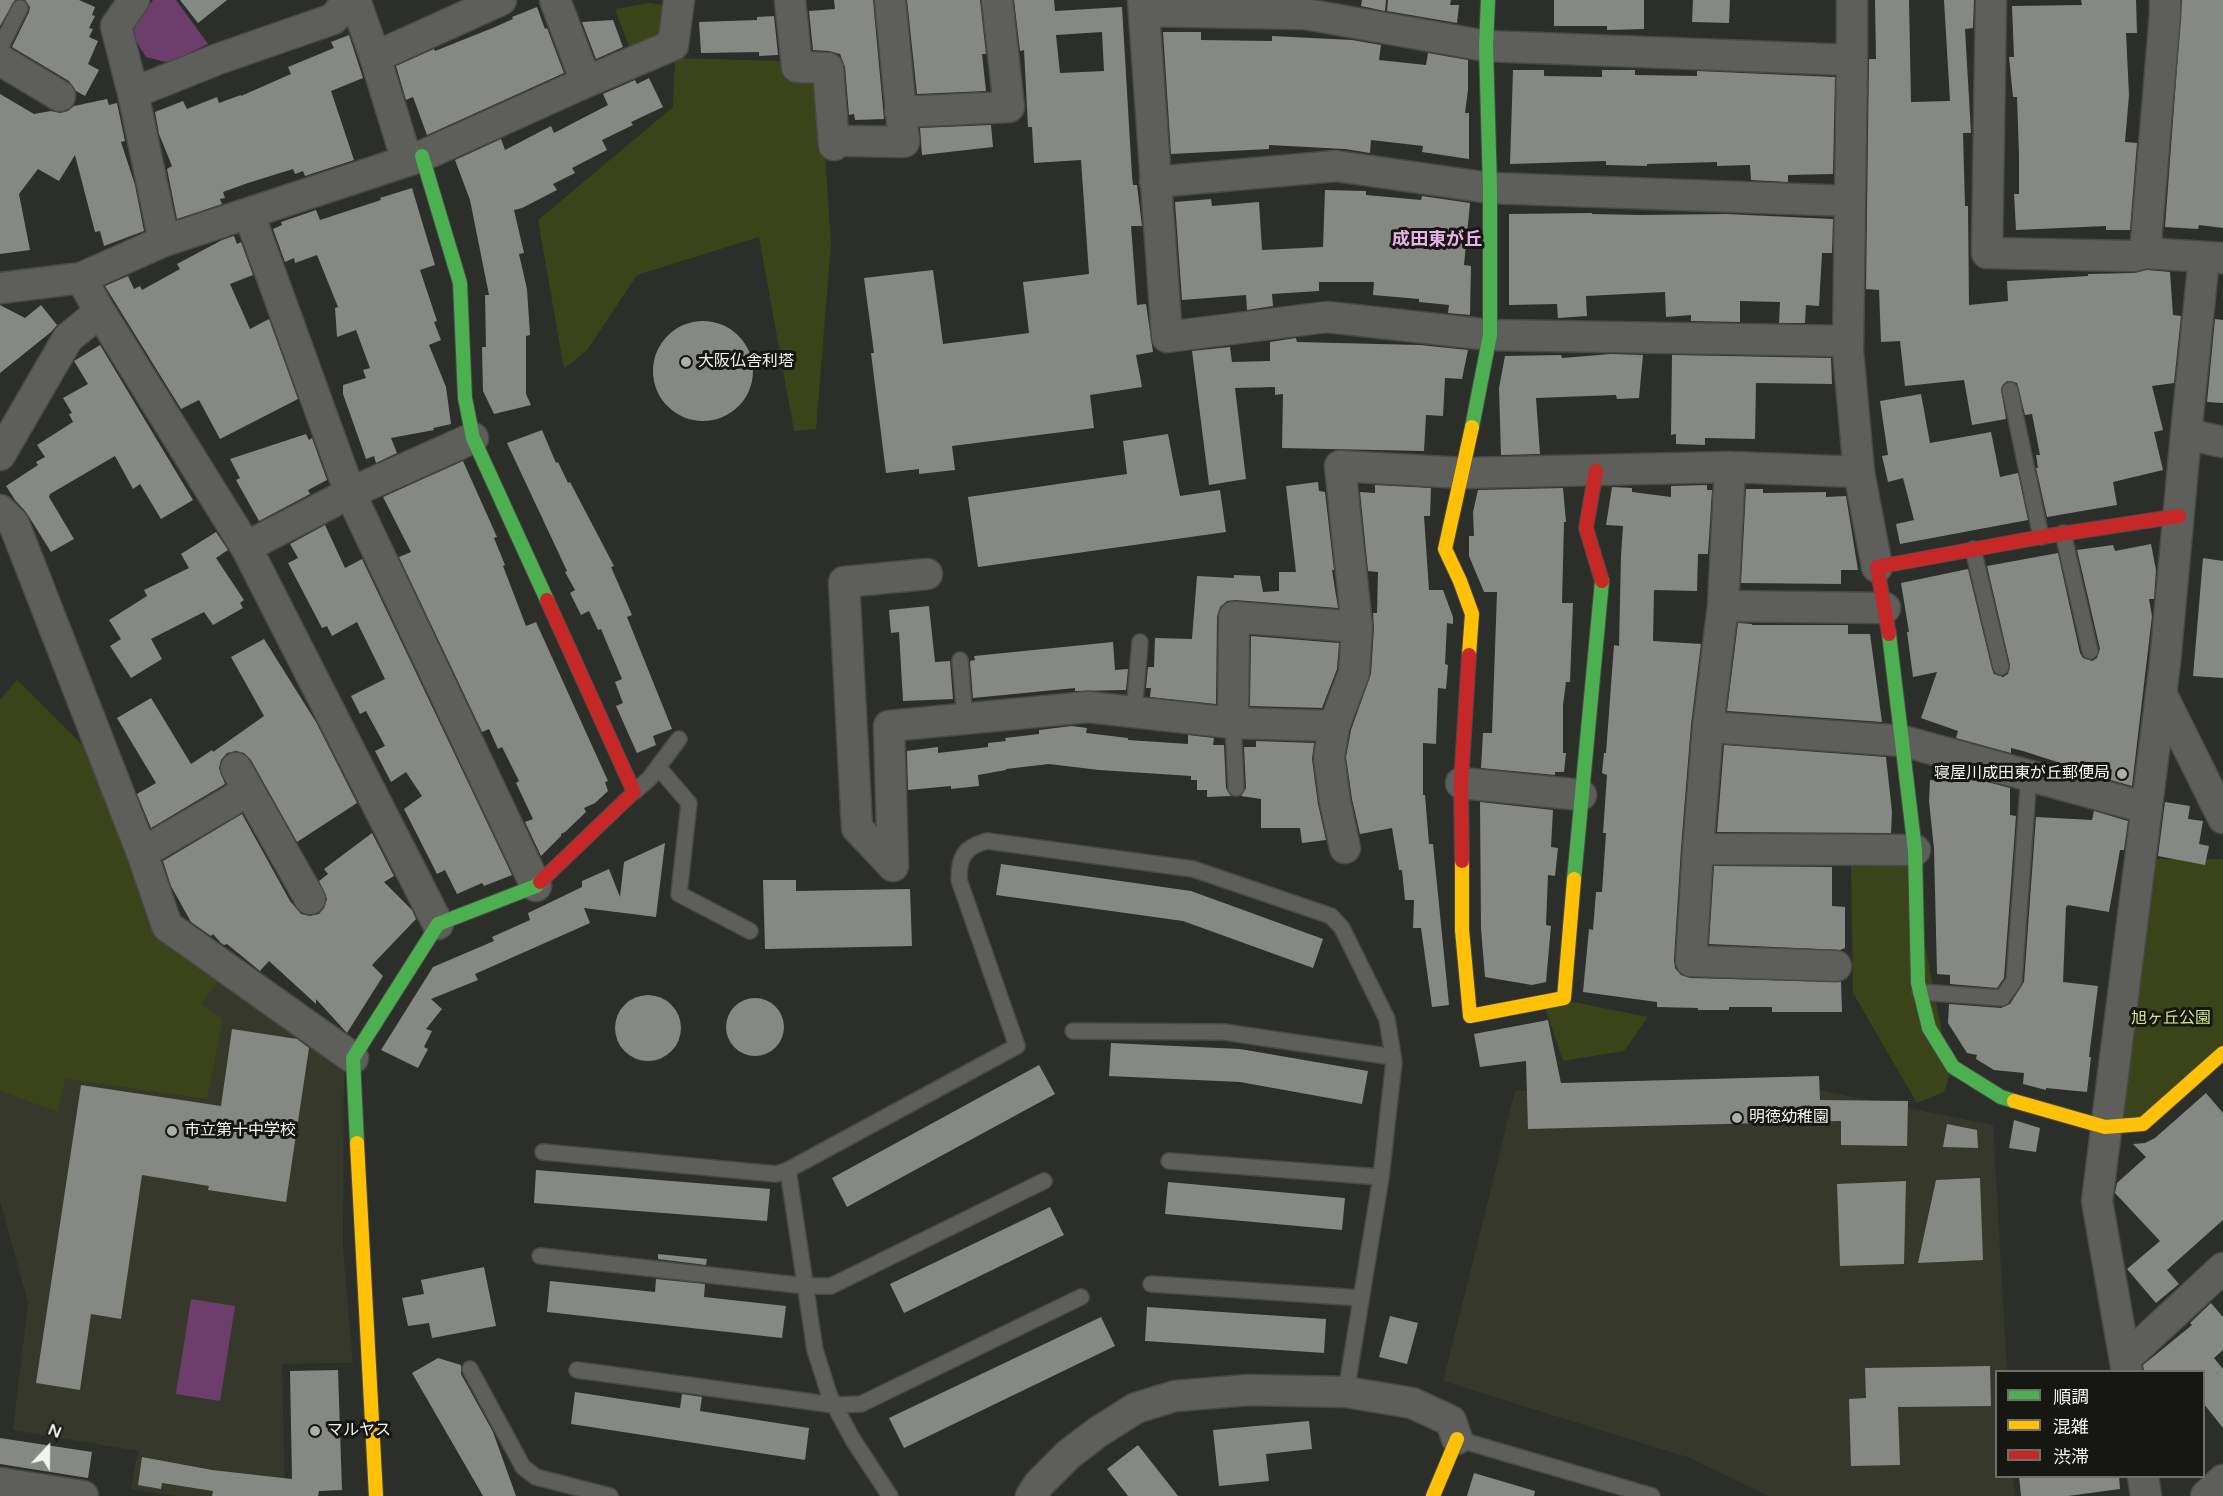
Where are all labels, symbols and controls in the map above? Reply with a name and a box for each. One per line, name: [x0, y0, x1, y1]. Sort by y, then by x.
district label: 成田東が丘: [1392, 229, 1482, 251]
place label: 大阪仏舎利塔: [698, 352, 794, 372]
marker: 大阪仏舎利塔: [679, 355, 693, 369]
place label: 寝屋川成田東が丘郵便局: [1934, 764, 2110, 784]
marker: 寝屋川成田東が丘郵便局: [2115, 767, 2129, 781]
park label: 旭ヶ丘公園: [2131, 1009, 2211, 1029]
place label: 明徳幼稚園: [1749, 1108, 1829, 1128]
marker: 明徳幼稚園: [1730, 1111, 1744, 1125]
place label: 市立第十中学校: [184, 1121, 296, 1141]
marker: 市立第十中学校: [165, 1124, 179, 1138]
legend: [1995, 1370, 2205, 1478]
text: 順調: [2053, 1386, 2089, 1408]
text: 混雑: [2053, 1416, 2089, 1438]
north arrow: [18, 1418, 78, 1478]
text: N: [45, 1420, 64, 1443]
place label: マルヤス: [327, 1421, 391, 1441]
marker: マルヤス: [308, 1424, 322, 1438]
text: 渋滞: [2053, 1446, 2089, 1468]

